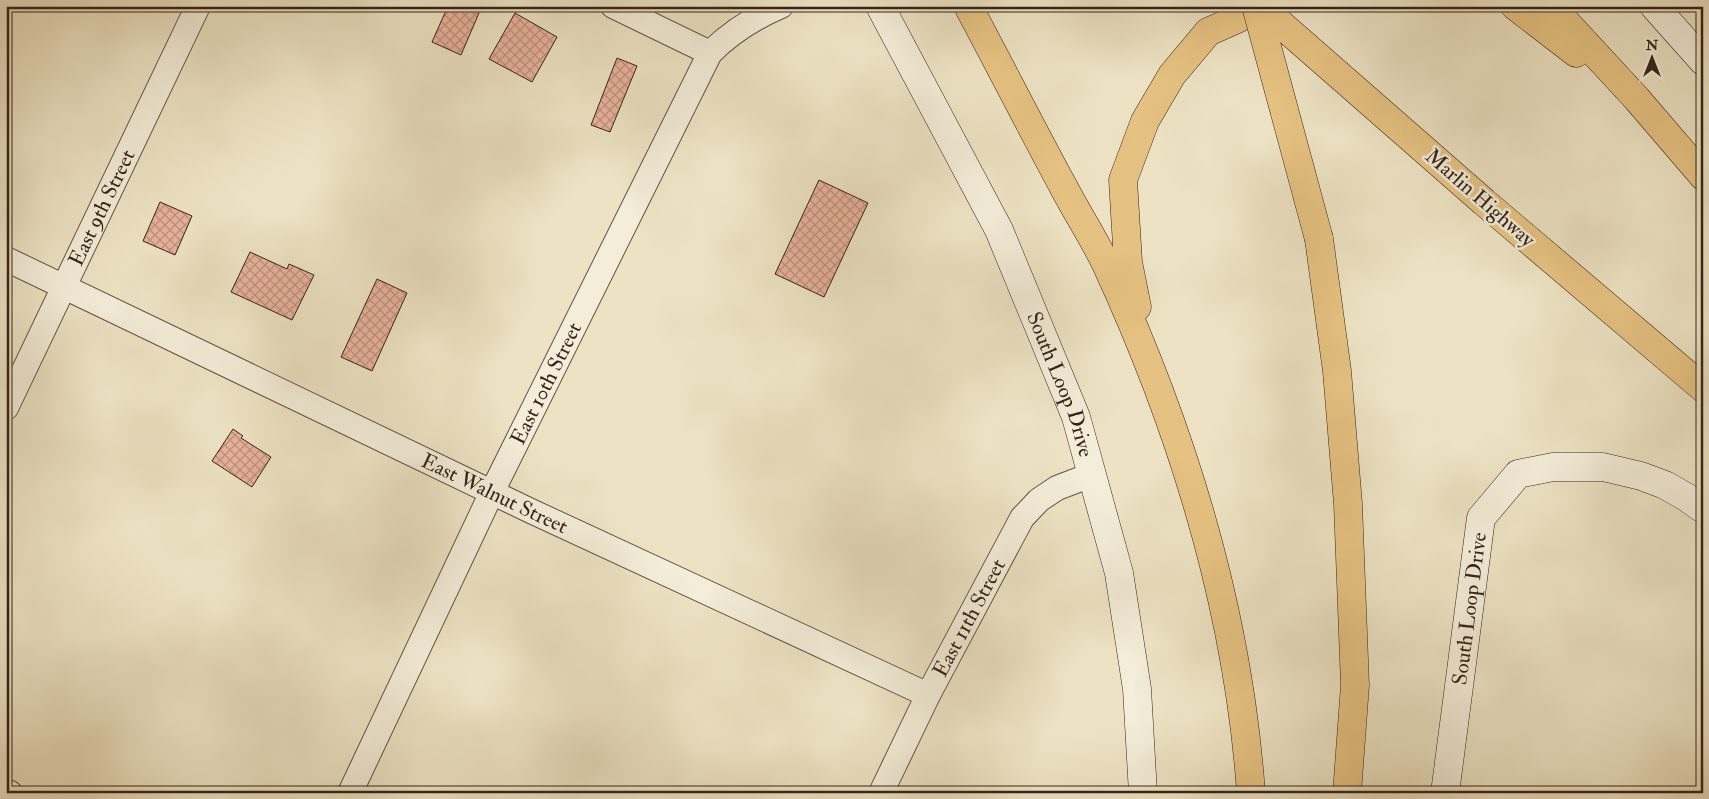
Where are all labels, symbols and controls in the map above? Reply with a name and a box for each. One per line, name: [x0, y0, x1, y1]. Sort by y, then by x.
north arrow: [1626, 32, 1676, 82]
text: N: [1645, 37, 1659, 54]
street label: Marlin Highway: [1419, 143, 1541, 254]
street label: East 9th Street: [62, 145, 141, 270]
street label: South Loop Drive: [1021, 308, 1100, 460]
street label: East 10th Street: [504, 318, 588, 449]
street label: East Walnut Street: [417, 447, 572, 540]
street label: South Loop Drive: [1446, 530, 1493, 686]
street label: East 11th Street: [927, 554, 1011, 682]

